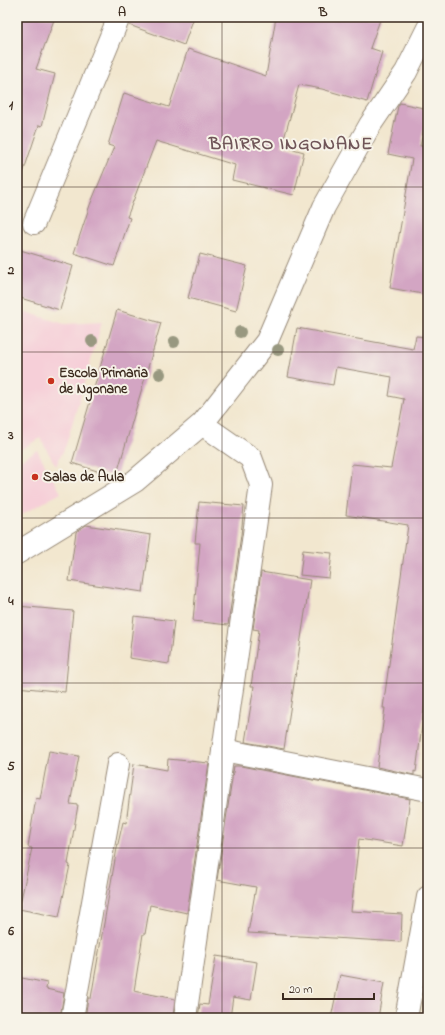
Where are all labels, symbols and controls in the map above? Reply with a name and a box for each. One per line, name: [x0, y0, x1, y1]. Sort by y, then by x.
text: A: [118, 3, 126, 22]
text: B: [318, 3, 328, 22]
text: 1: [9, 96, 14, 115]
district label: BAIRRO INGONANE: [208, 132, 373, 158]
text: 2: [7, 261, 15, 280]
place label: Escola Primaria de Ngonane: [59, 363, 149, 402]
marker: Escola Primaria de Ngonane: [46, 376, 56, 386]
text: 3: [7, 426, 14, 445]
place label: Salas de Aula: [43, 467, 125, 488]
marker: Salas de Aula: [30, 472, 40, 482]
text: 4: [7, 592, 14, 611]
text: 5: [7, 757, 15, 776]
text: 6: [7, 922, 14, 941]
scale bar: [283, 975, 374, 1001]
text: 20 m: [289, 981, 312, 999]

